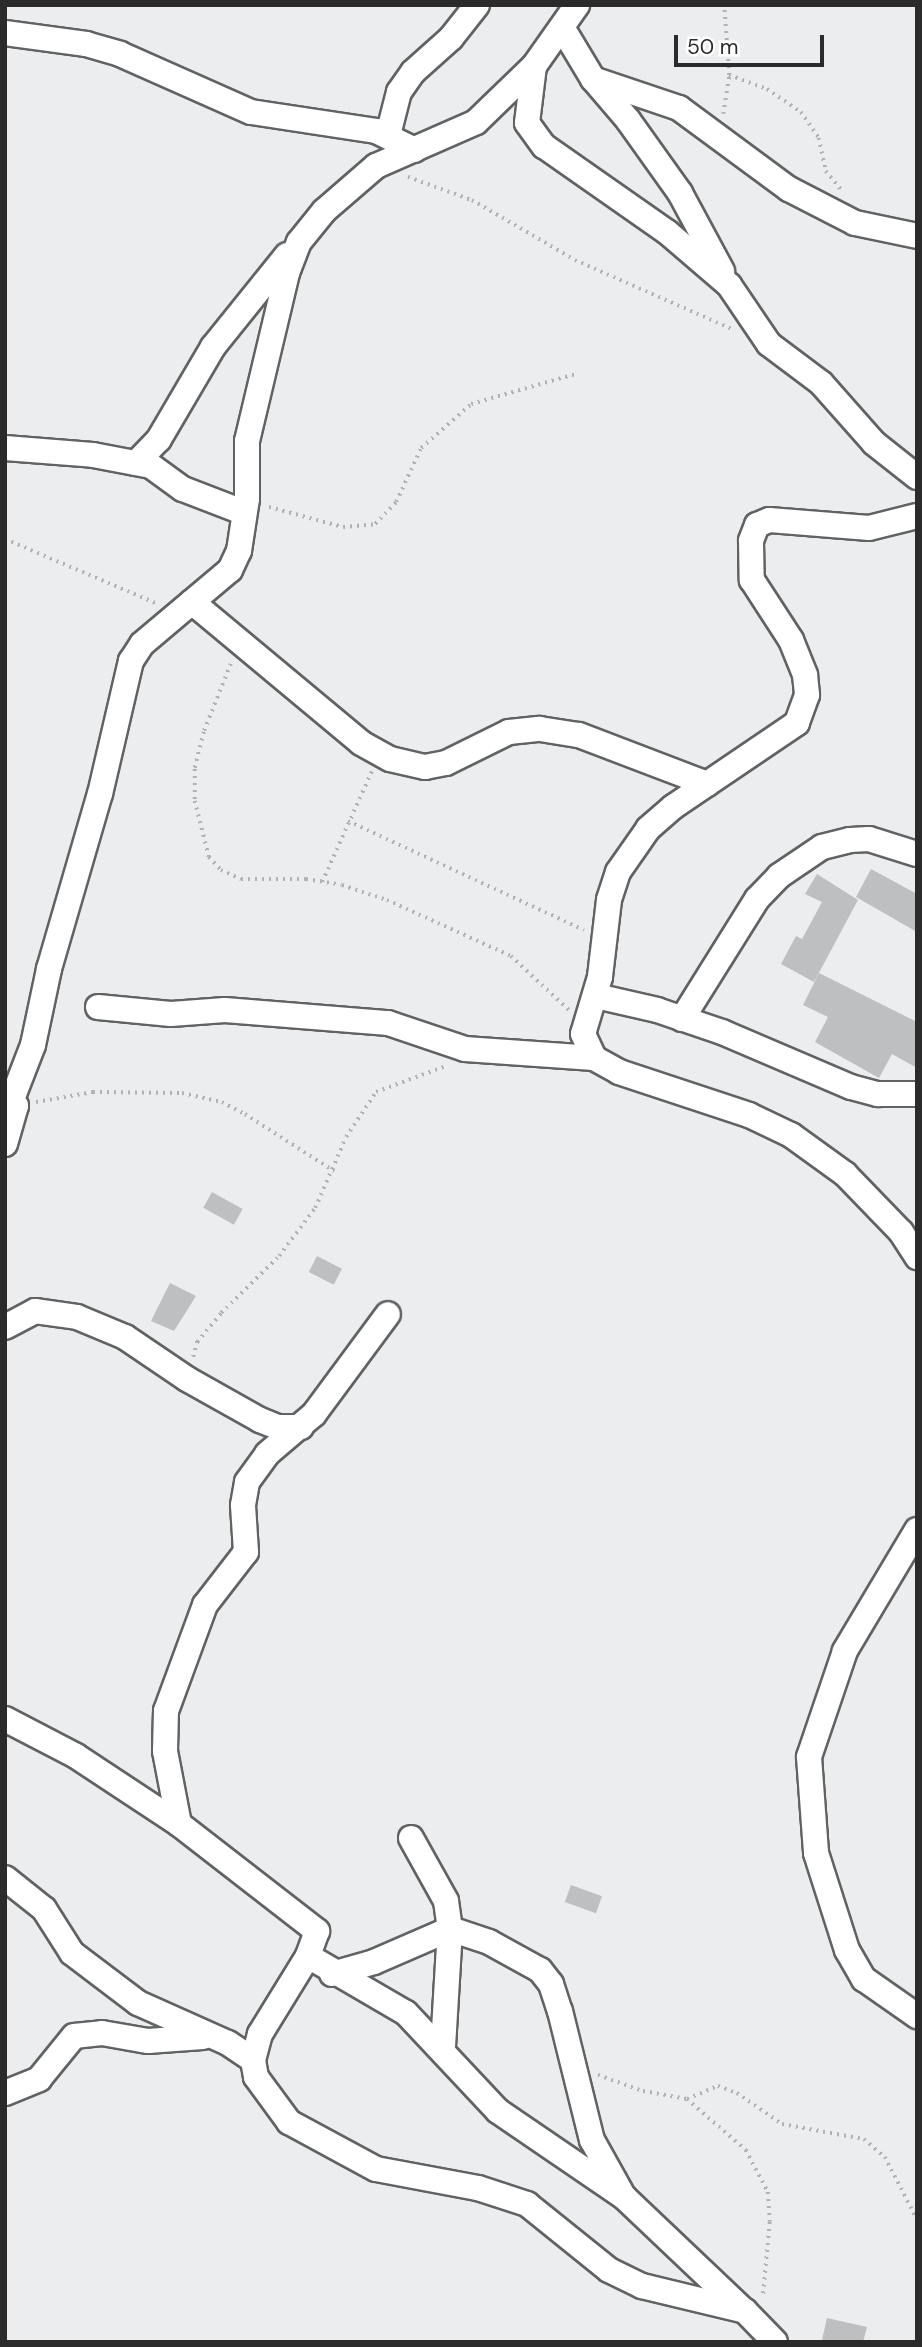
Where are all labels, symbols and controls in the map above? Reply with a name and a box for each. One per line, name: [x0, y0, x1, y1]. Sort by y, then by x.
scale bar: [677, 21, 828, 65]
text: 50 m: [687, 33, 738, 61]

